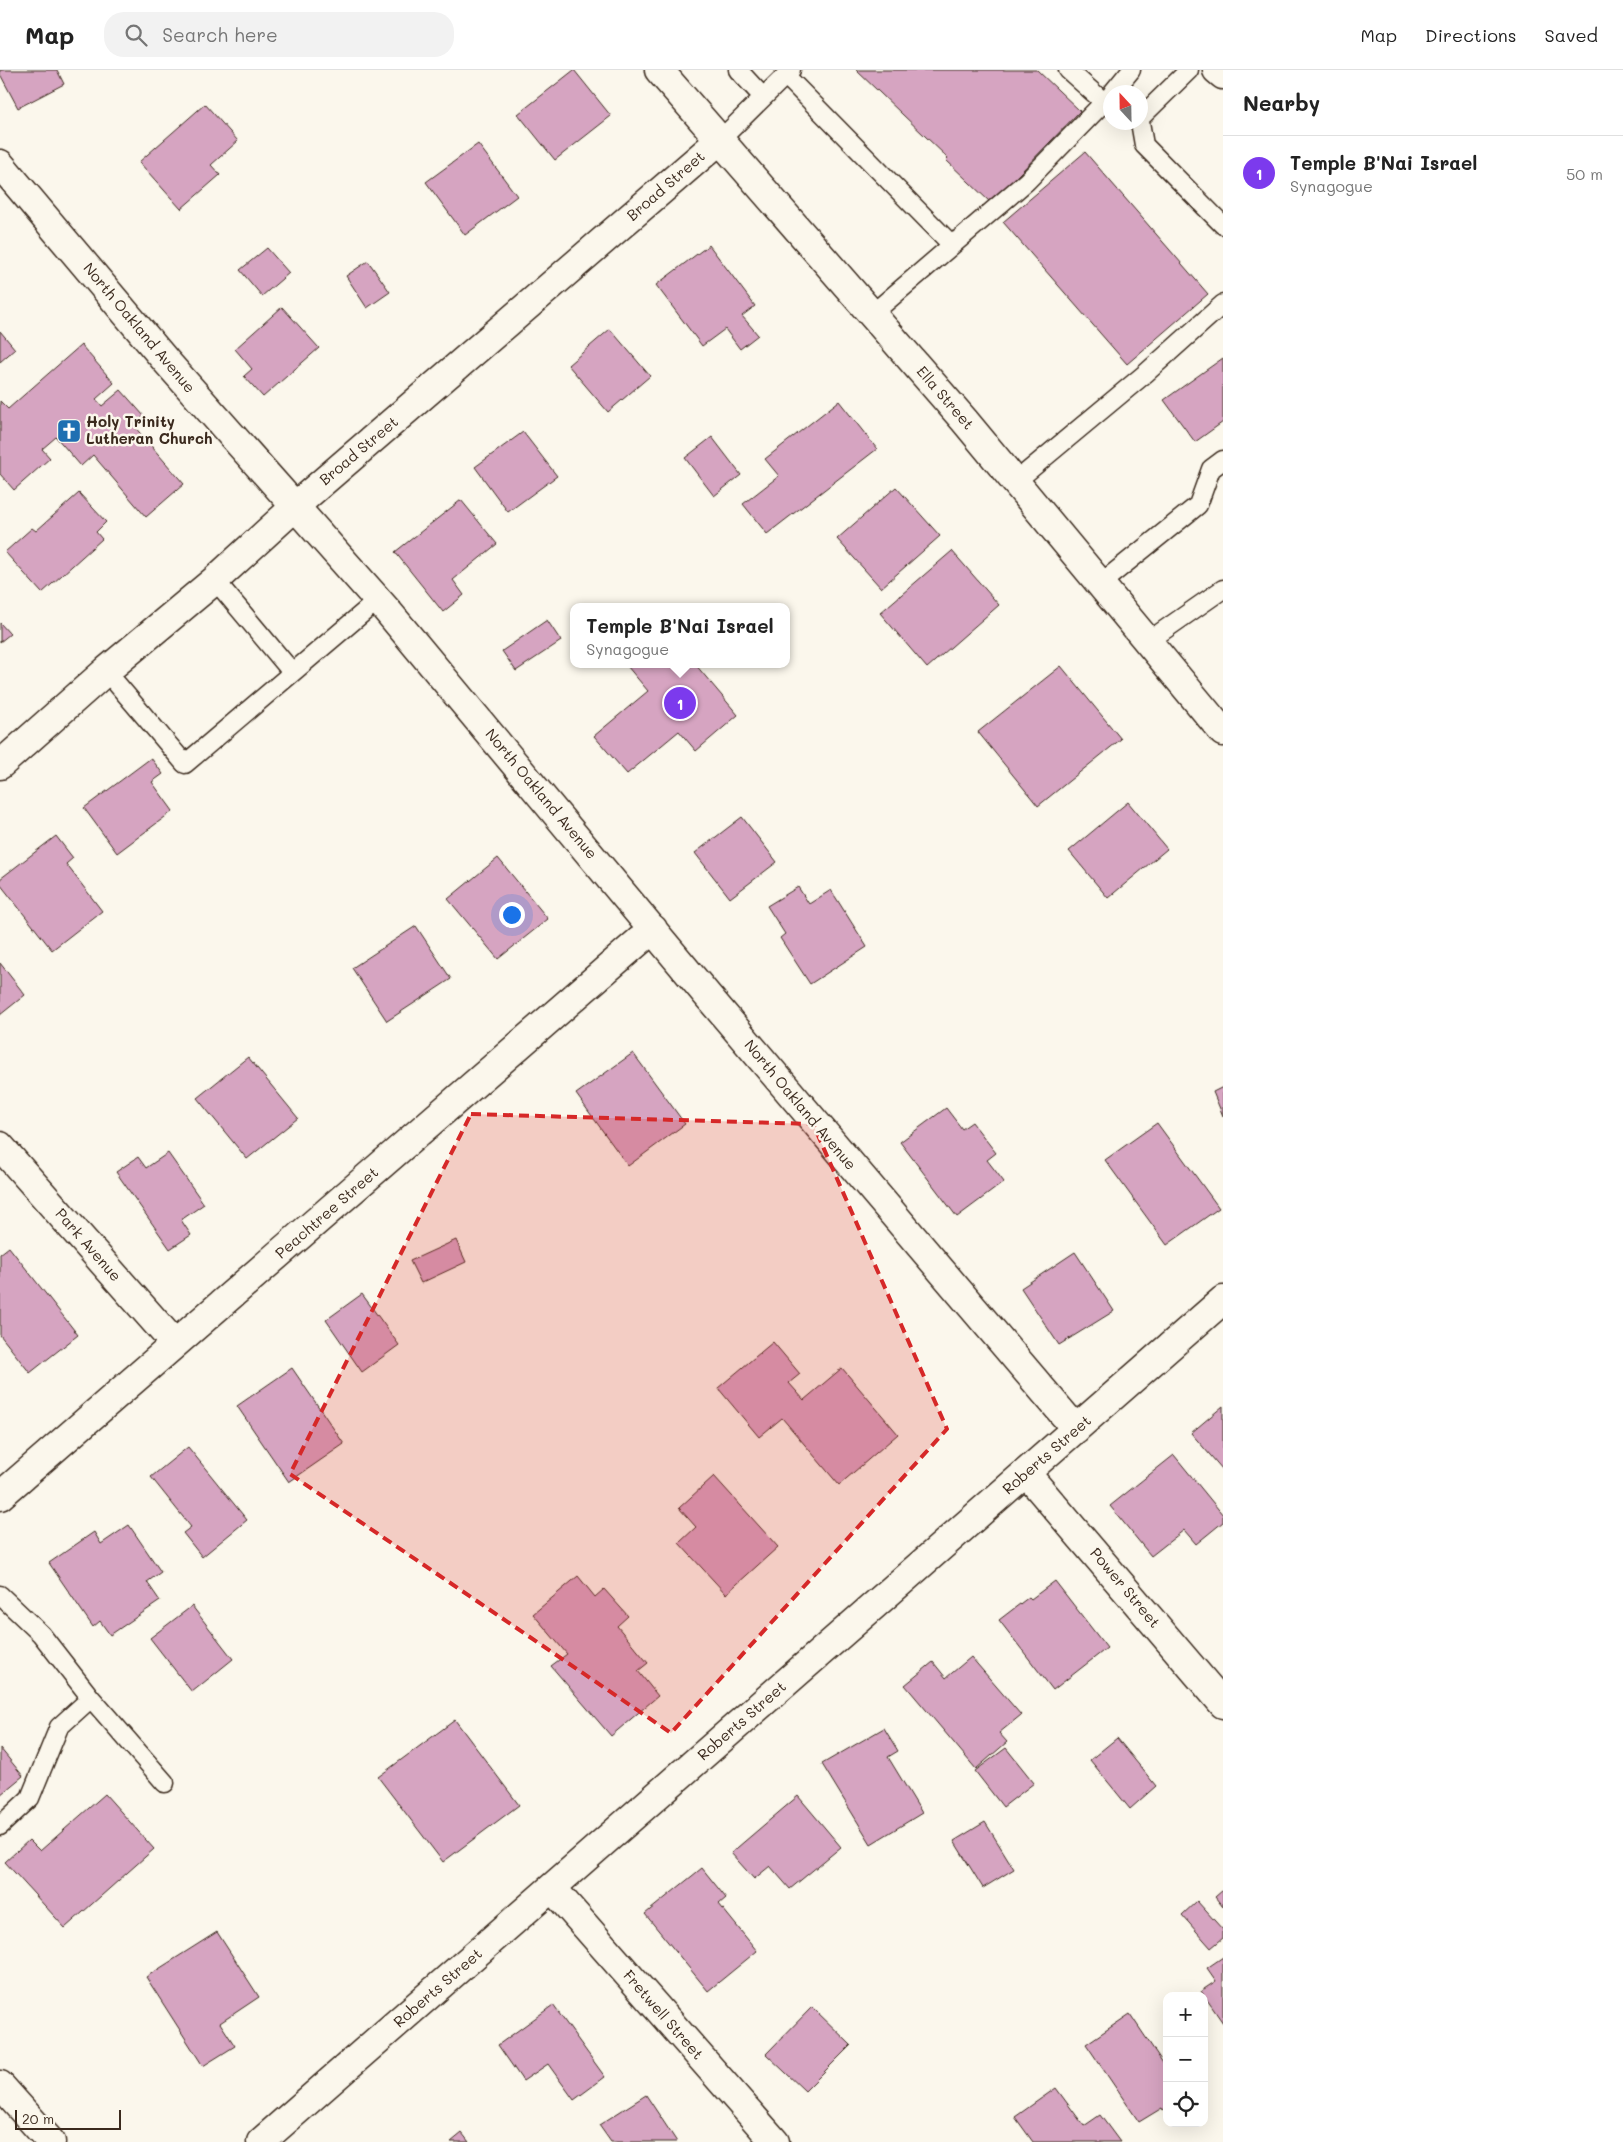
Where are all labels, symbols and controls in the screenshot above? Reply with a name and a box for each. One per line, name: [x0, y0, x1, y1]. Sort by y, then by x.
search box: [104, 12, 454, 57]
text: Map: [25, 19, 74, 50]
icon: search: [122, 21, 150, 49]
text: Search here: [162, 22, 278, 47]
text: Map: [1360, 23, 1397, 47]
text: Directions: [1425, 23, 1517, 47]
text: Saved: [1545, 23, 1598, 47]
north arrow: [1103, 85, 1148, 130]
text: Nearby: [1243, 89, 1320, 116]
street label: Broad Street: [622, 146, 709, 225]
text: Temple B'Nai Israel: [1290, 150, 1477, 175]
text: 1: [1255, 163, 1263, 184]
text: 50 m: [1566, 163, 1603, 184]
text: Synagogue: [1290, 175, 1373, 196]
street label: North Oakland Avenue: [79, 258, 200, 397]
street label: Ella Street: [913, 361, 979, 433]
place label: Holy Trinity Lutheran Church: [86, 411, 213, 448]
street label: Broad Street: [315, 411, 402, 489]
church icon: Holy Trinity Lutheran Church: [56, 418, 82, 444]
popup: [570, 603, 790, 668]
text: Temple B'Nai Israel: [586, 613, 774, 638]
text: Synagogue: [586, 638, 669, 659]
pin: 1: [664, 684, 696, 722]
street label: North Oakland Avenue: [481, 724, 602, 863]
your location: [499, 902, 525, 928]
street label: North Oakland Avenue: [740, 1035, 861, 1174]
street label: Peachtree Street: [271, 1162, 382, 1263]
street label: Park Avenue: [51, 1204, 126, 1285]
street label: Roberts Street: [998, 1410, 1095, 1498]
street label: Power Street: [1086, 1543, 1165, 1632]
street label: Roberts Street: [693, 1676, 790, 1764]
street label: Roberts Street: [389, 1943, 486, 2031]
street label: Fretwell Street: [619, 1965, 708, 2063]
map controls: [1163, 1992, 1208, 2127]
button: +: [1163, 1992, 1208, 2037]
button: −: [1163, 2037, 1208, 2082]
button: locate: [1163, 2082, 1208, 2127]
scale bar: [15, 2107, 121, 2130]
text: 20 m: [22, 2109, 54, 2128]

